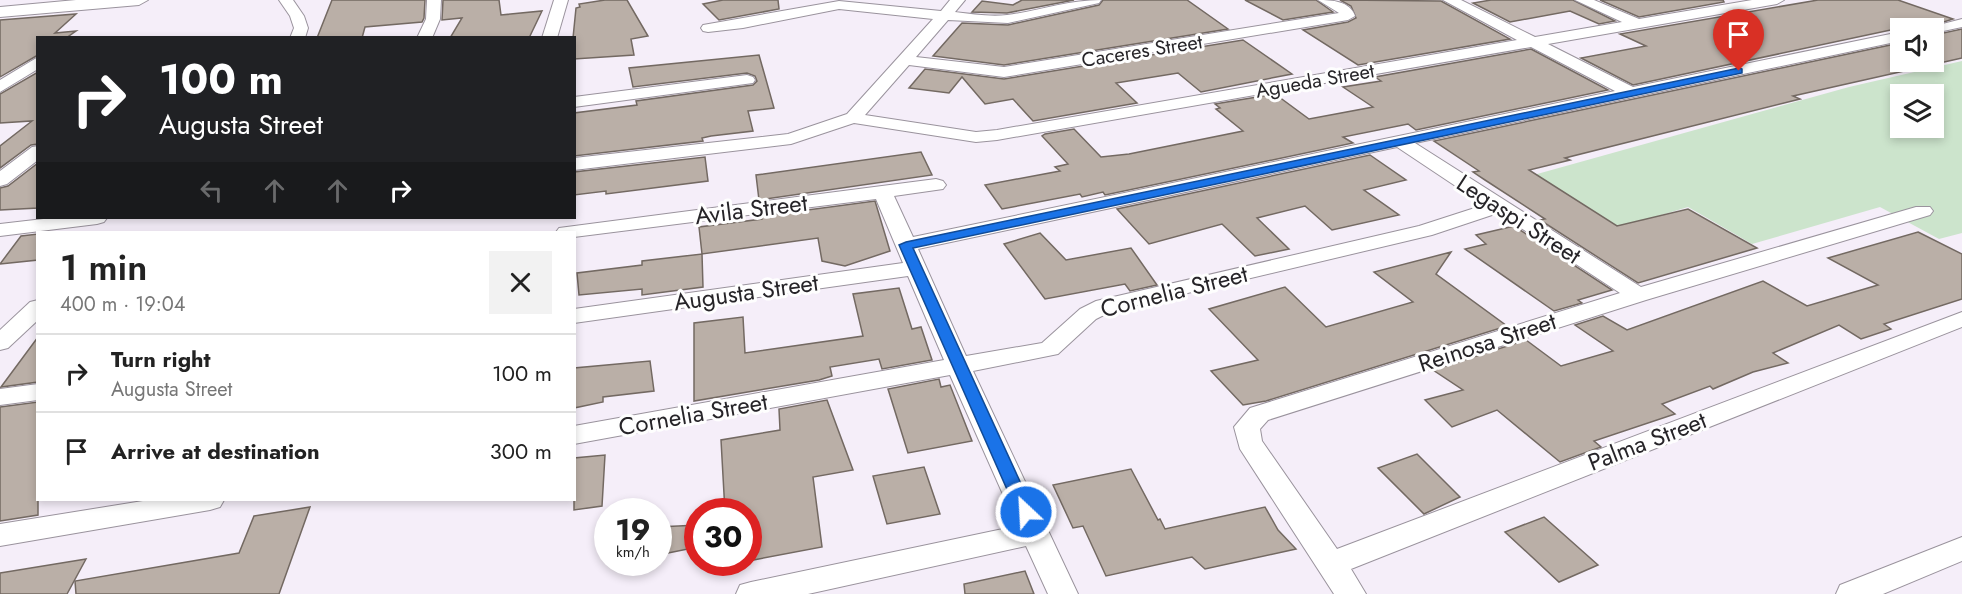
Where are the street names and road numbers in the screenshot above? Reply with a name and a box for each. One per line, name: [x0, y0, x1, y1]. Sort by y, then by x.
street label: Caceres Street: [1080, 27, 1205, 75]
street label: Agueda Street: [1253, 56, 1377, 106]
street label: Legaspi Street: [1450, 166, 1588, 273]
street label: Avila Street: [693, 185, 809, 233]
street label: Cornelia Street: [1097, 256, 1251, 326]
street label: Augusta Street: [671, 265, 821, 319]
street label: Reinosa Street: [1413, 303, 1561, 381]
street label: Cornelia Street: [616, 384, 770, 444]
street label: Palma Street: [1583, 402, 1711, 480]

